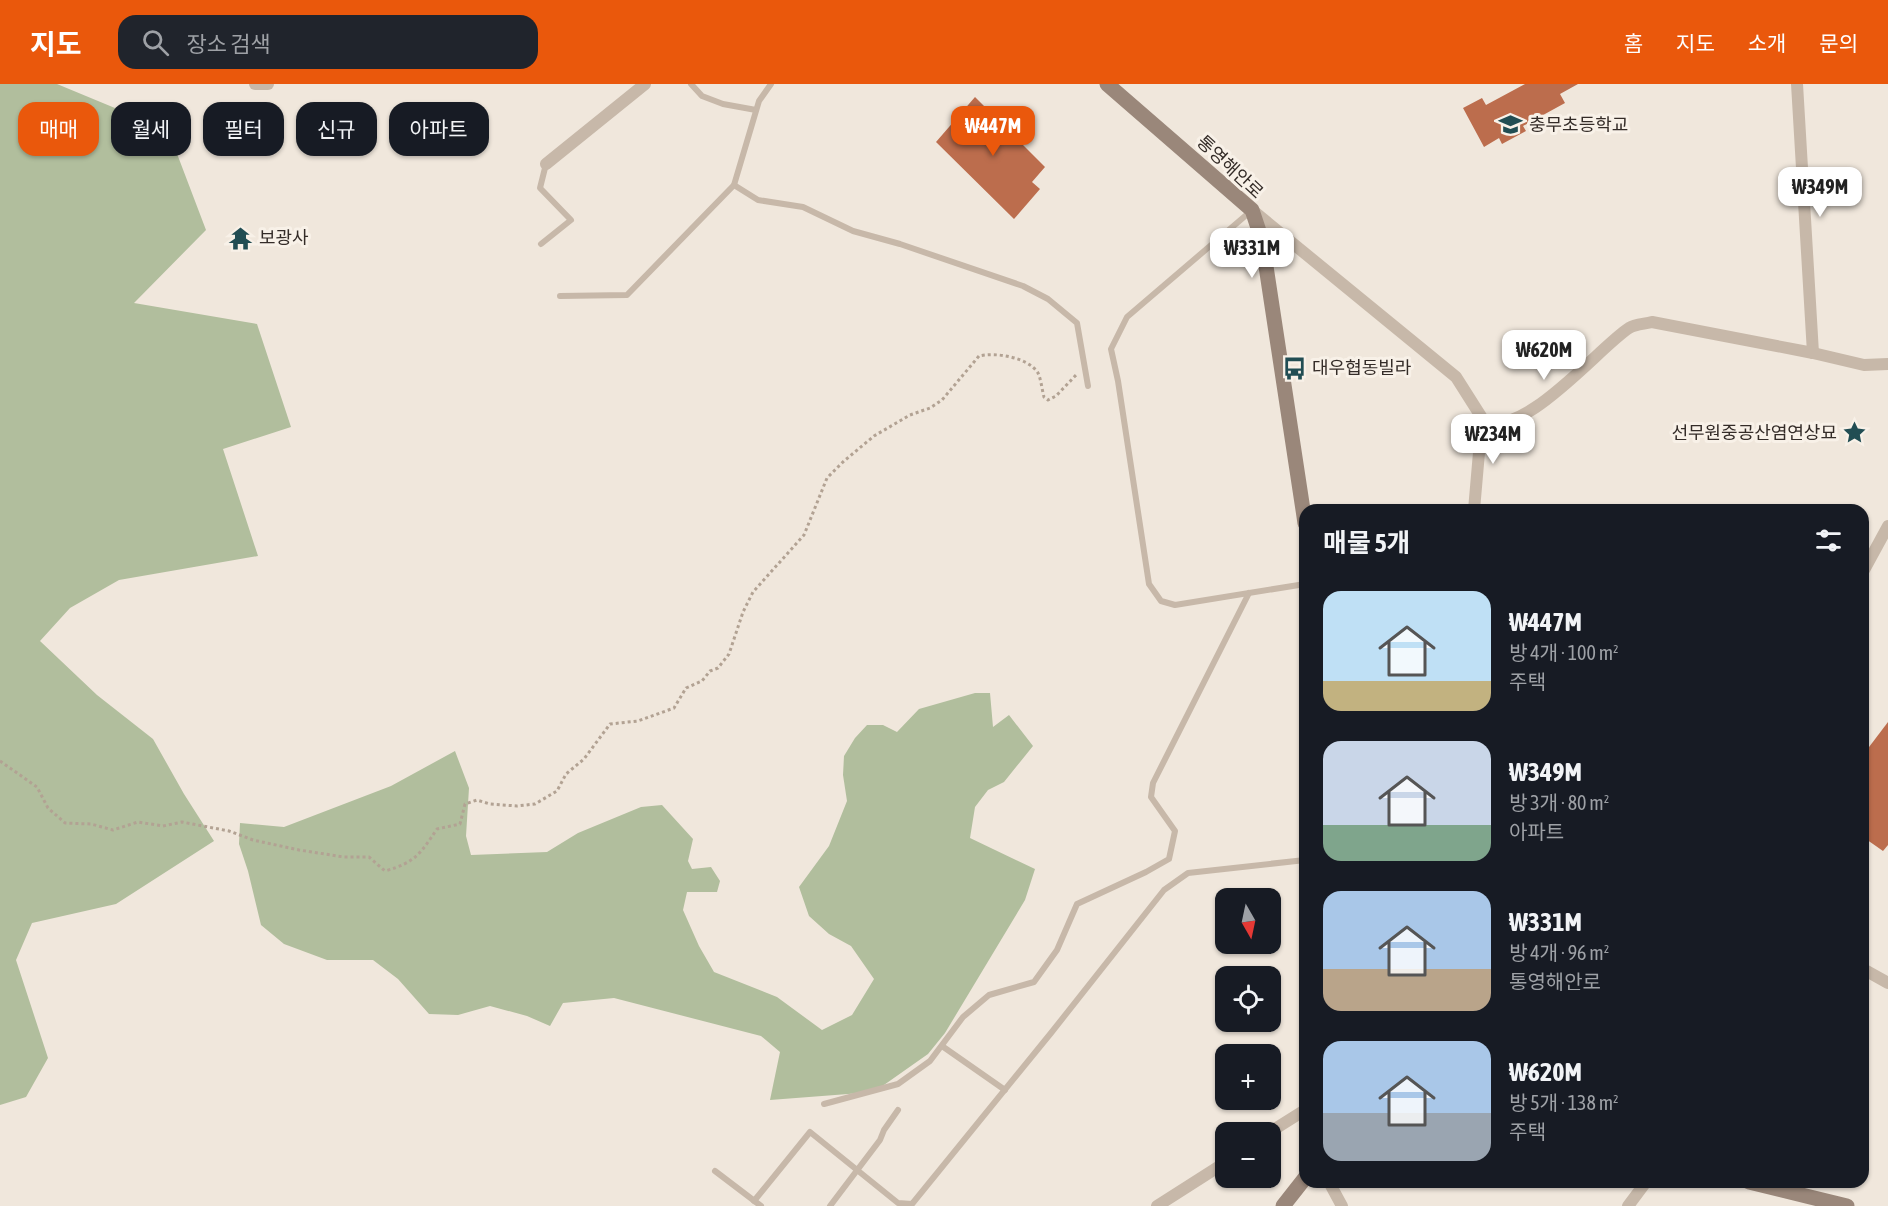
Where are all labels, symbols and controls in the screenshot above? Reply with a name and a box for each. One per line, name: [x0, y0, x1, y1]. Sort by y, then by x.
search box: [118, 15, 538, 69]
icon: search: [139, 26, 172, 59]
text: 지도: [30, 28, 82, 60]
text: 장소 검색: [187, 31, 271, 57]
text: 홈: [1624, 31, 1643, 55]
text: 지도: [1676, 31, 1715, 55]
text: 소개: [1748, 31, 1786, 55]
text: 문의: [1819, 31, 1858, 55]
chip: 매매: [18, 102, 99, 156]
chip: 월세: [111, 102, 191, 156]
chip: 필터: [203, 102, 284, 156]
chip: 신규: [296, 102, 377, 156]
chip: 아파트: [389, 102, 489, 156]
pin: ₩447M: [951, 106, 1035, 157]
school or university icon: 충무초등학교: [1498, 112, 1524, 138]
text: ₩447M: [965, 114, 1021, 137]
place label: 충무초등학교: [1529, 114, 1628, 135]
street label: 통영해안로: [1193, 131, 1268, 203]
pin: ₩349M: [1778, 167, 1862, 218]
text: ₩349M: [1792, 175, 1848, 198]
temple icon: 보광사: [228, 225, 254, 251]
place label: 보광사: [259, 227, 309, 248]
pin: ₩331M: [1210, 228, 1294, 279]
text: ₩331M: [1224, 236, 1280, 259]
pin: ₩620M: [1502, 330, 1586, 381]
text: ₩620M: [1516, 338, 1572, 361]
bus stop icon: 대우협동빌라: [1281, 355, 1307, 381]
place label: 대우협동빌라: [1312, 357, 1412, 378]
pin: ₩234M: [1451, 414, 1535, 465]
place icon: 선무원중공산염연상묘: [1842, 420, 1868, 446]
text: ₩234M: [1465, 422, 1521, 445]
place label: 선무원중공산염연상묘: [1671, 422, 1837, 443]
icon: filters: [1812, 524, 1845, 557]
text: 매물 5개: [1323, 528, 1411, 558]
text: ₩447M: [1509, 607, 1582, 637]
icon: home: [1371, 615, 1443, 687]
text: 방 4개 · 100 m²: [1509, 641, 1619, 664]
text: 주택: [1509, 670, 1546, 693]
text: ₩349M: [1509, 757, 1582, 787]
icon: home: [1371, 765, 1443, 837]
text: 방 3개 · 80 m²: [1509, 791, 1609, 814]
text: 아파트: [1509, 820, 1564, 843]
north arrow: [1215, 888, 1281, 954]
map controls: [1215, 888, 1281, 1188]
text: ₩331M: [1509, 907, 1582, 937]
icon: home: [1371, 915, 1443, 987]
text: 방 4개 · 96 m²: [1509, 941, 1609, 964]
button: locate: [1215, 966, 1281, 1032]
text: 통영해안로: [1509, 970, 1601, 993]
button: +: [1215, 1044, 1281, 1110]
text: ₩620M: [1509, 1057, 1582, 1087]
icon: home: [1371, 1065, 1443, 1137]
text: 방 5개 · 138 m²: [1509, 1091, 1619, 1114]
text: 주택: [1509, 1120, 1546, 1143]
button: −: [1215, 1122, 1281, 1188]

